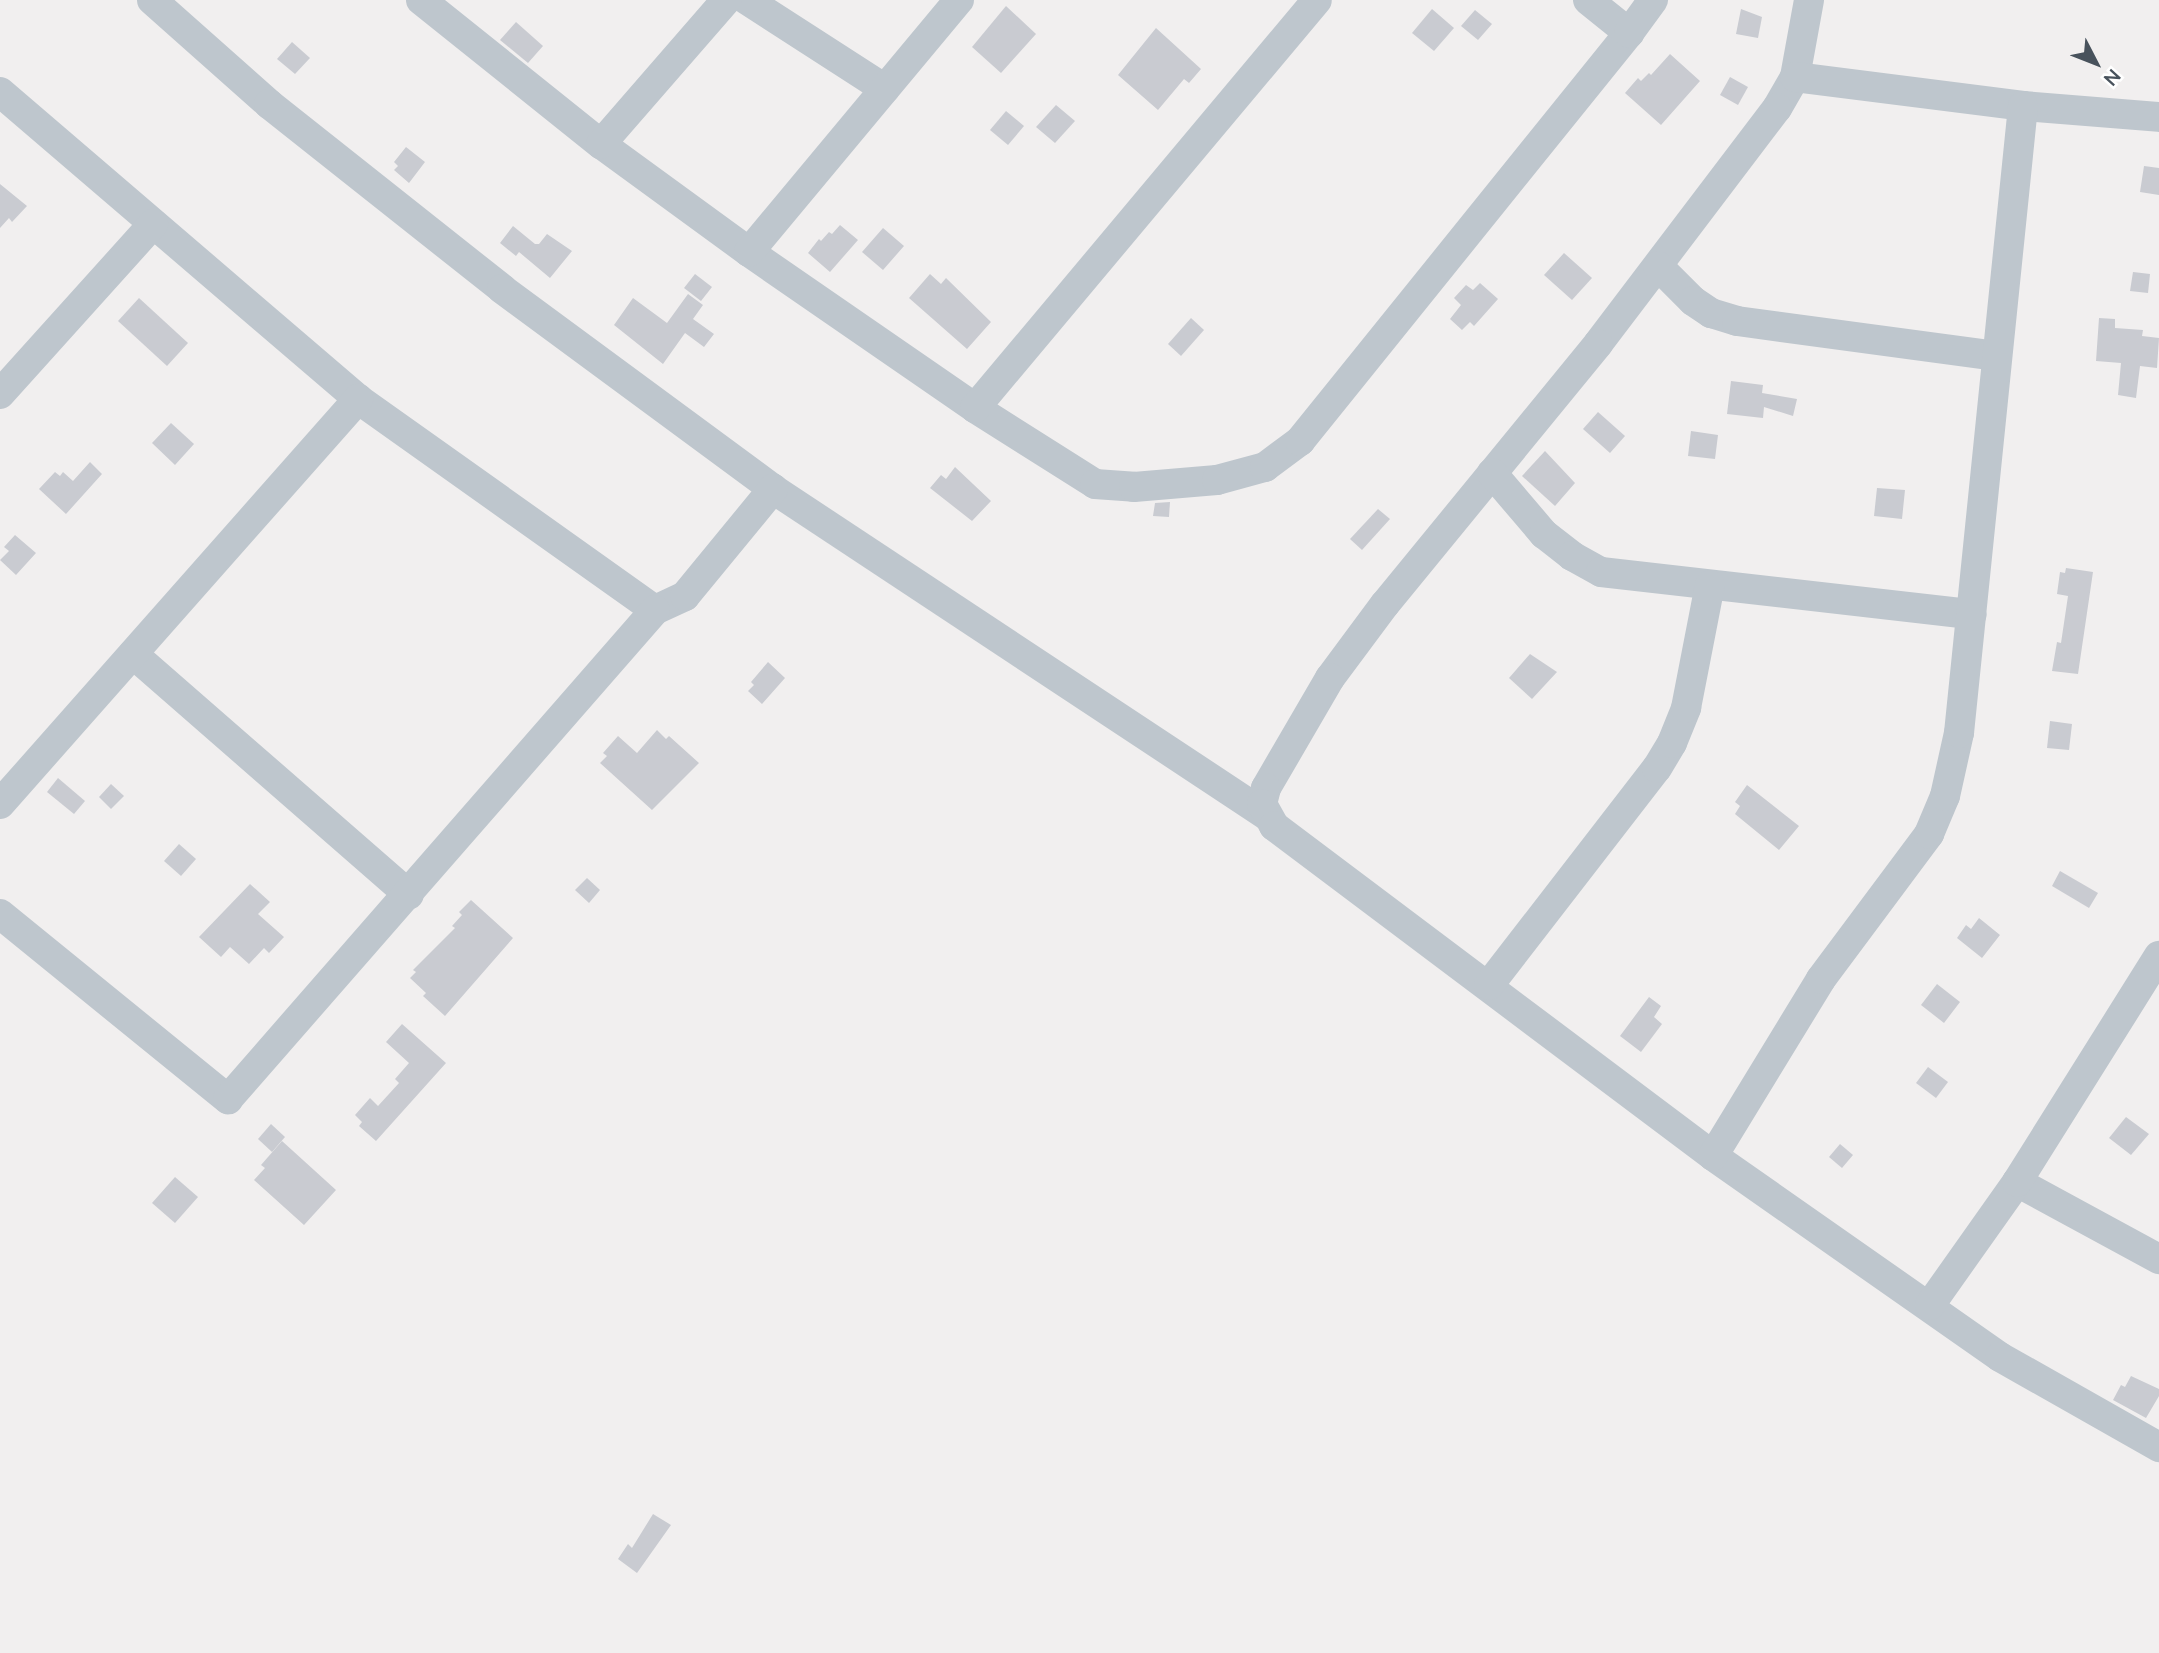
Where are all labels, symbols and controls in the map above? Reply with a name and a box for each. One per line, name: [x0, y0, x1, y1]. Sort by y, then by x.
north arrow: [2061, 28, 2131, 98]
text: N: [2097, 63, 2126, 91]

